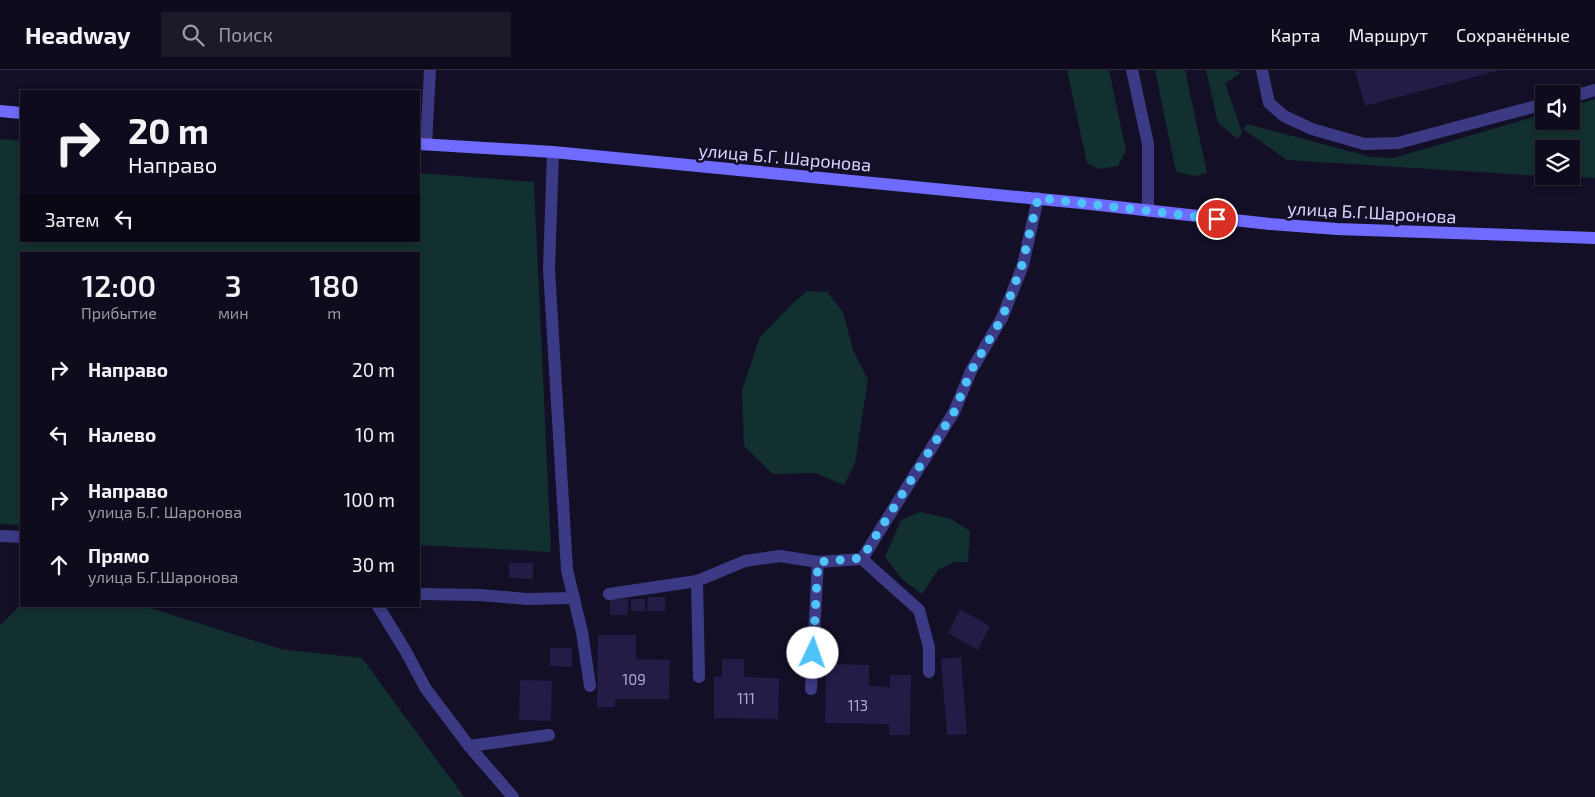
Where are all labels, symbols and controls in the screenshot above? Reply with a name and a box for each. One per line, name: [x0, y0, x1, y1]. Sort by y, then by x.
search box: [161, 12, 511, 57]
text: Headway: [25, 20, 131, 49]
icon: search: [179, 21, 207, 49]
text: Поиск: [219, 23, 273, 46]
text: Карта: [1270, 24, 1320, 46]
text: Маршрут: [1348, 24, 1428, 46]
text: Сохранённые: [1456, 24, 1570, 46]
map controls: [1535, 85, 1580, 185]
button: sound: [1535, 85, 1580, 130]
text: 20 m: [128, 109, 209, 151]
icon: right: [45, 110, 110, 175]
street label: улица Б.Г. Шаронова: [698, 138, 872, 176]
button: layers: [1535, 140, 1580, 185]
text: Направо: [128, 151, 217, 177]
street label: улица Б.Г.Шаронова: [1287, 197, 1457, 227]
pin: [1196, 198, 1238, 240]
icon: left: [110, 205, 138, 233]
icon: arrive: [1203, 205, 1231, 233]
text: Затем: [45, 208, 100, 231]
text: 12:00: [82, 267, 156, 303]
text: 3: [225, 267, 242, 303]
text: 180: [309, 267, 359, 303]
text: Прибытие: [81, 303, 157, 322]
text: мин: [218, 303, 249, 322]
text: m: [327, 303, 341, 322]
icon: right: [45, 356, 73, 384]
text: Направо: [88, 358, 168, 381]
text: 20 m: [352, 358, 395, 381]
icon: left: [45, 421, 73, 449]
text: Налево: [88, 423, 156, 446]
text: 10 m: [355, 423, 395, 446]
text: Направо: [88, 479, 168, 502]
icon: right: [45, 486, 73, 514]
text: 100 m: [344, 488, 395, 511]
text: улица Б.Г. Шаронова: [88, 502, 242, 521]
text: Прямо: [88, 544, 150, 567]
icon: ahead: [45, 551, 73, 579]
text: 30 m: [352, 553, 395, 576]
text: улица Б.Г.Шаронова: [88, 567, 238, 586]
position arrow: [786, 626, 838, 678]
house number: 109: [622, 670, 646, 688]
house number: 111: [737, 689, 755, 707]
house number: 113: [848, 696, 868, 714]

